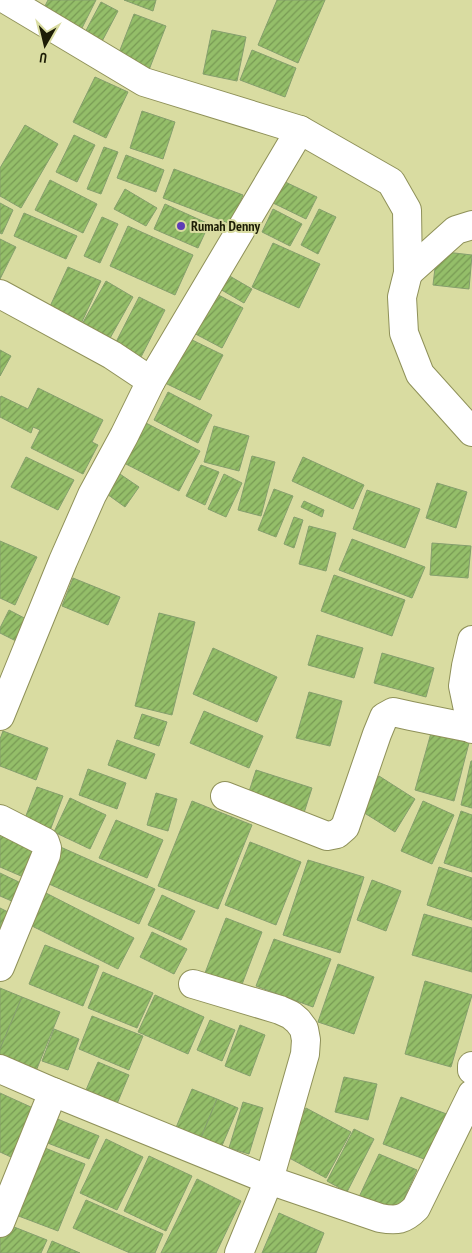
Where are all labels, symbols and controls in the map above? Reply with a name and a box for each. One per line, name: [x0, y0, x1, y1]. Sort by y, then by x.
north arrow: [20, 20, 70, 70]
text: U: [38, 48, 48, 67]
place label: Rumah Denny: [191, 217, 261, 235]
marker: Rumah Denny: [175, 220, 187, 232]

